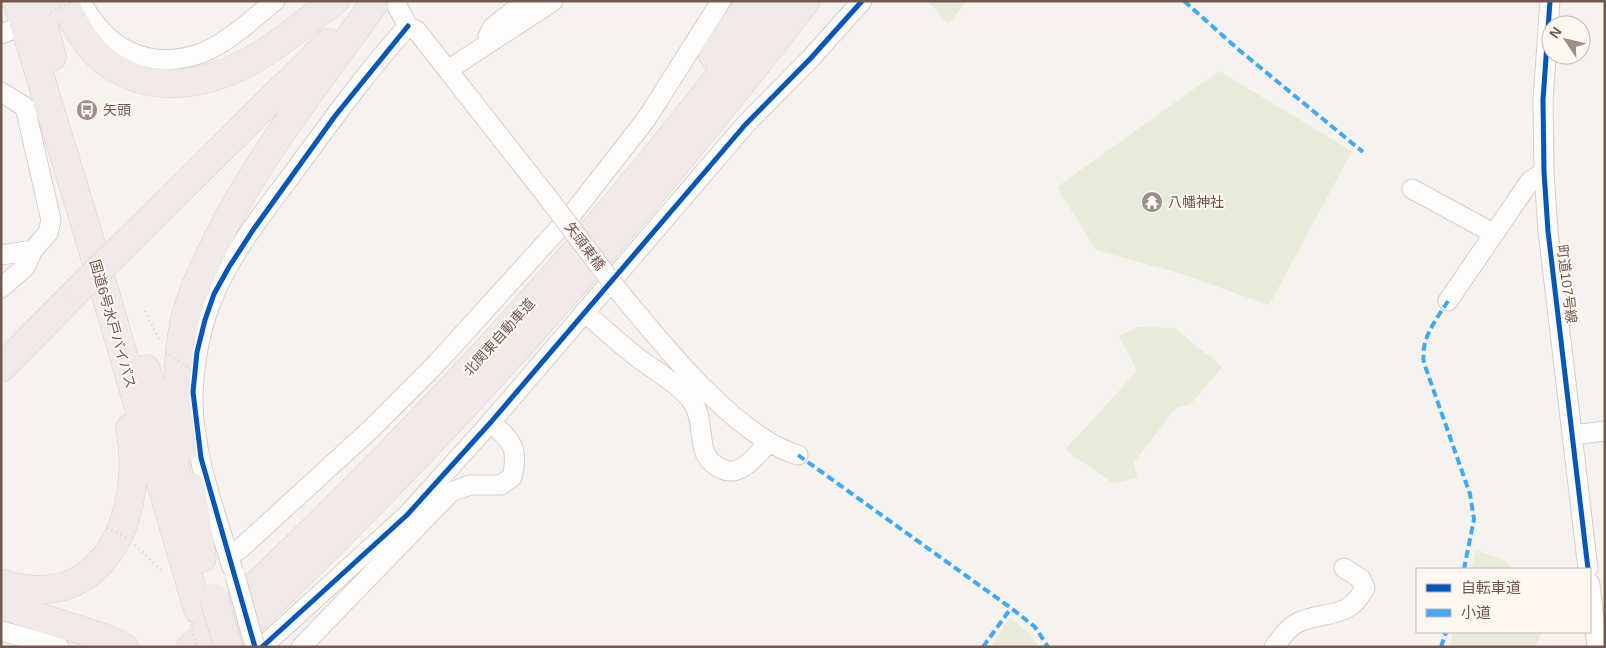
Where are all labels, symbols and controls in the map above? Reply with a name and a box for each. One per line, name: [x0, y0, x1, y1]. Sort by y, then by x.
north arrow: [1541, 15, 1591, 65]
text: N: [1546, 24, 1565, 41]
bus stop icon: 矢頭: [75, 98, 99, 122]
place label: 矢頭: [103, 102, 131, 118]
temple icon: 八幡神社: [1140, 190, 1164, 214]
place label: 八幡神社: [1168, 194, 1224, 210]
street label: 矢頭東橋: [562, 219, 608, 273]
street label: 町道107号線: [1554, 244, 1580, 324]
street label: 国道6号水戸バイパス: [87, 258, 139, 390]
street label: 北関東自動車道: [460, 295, 538, 379]
legend: [1416, 568, 1591, 633]
text: 自転車道: [1461, 579, 1521, 596]
text: 小道: [1461, 604, 1491, 621]

